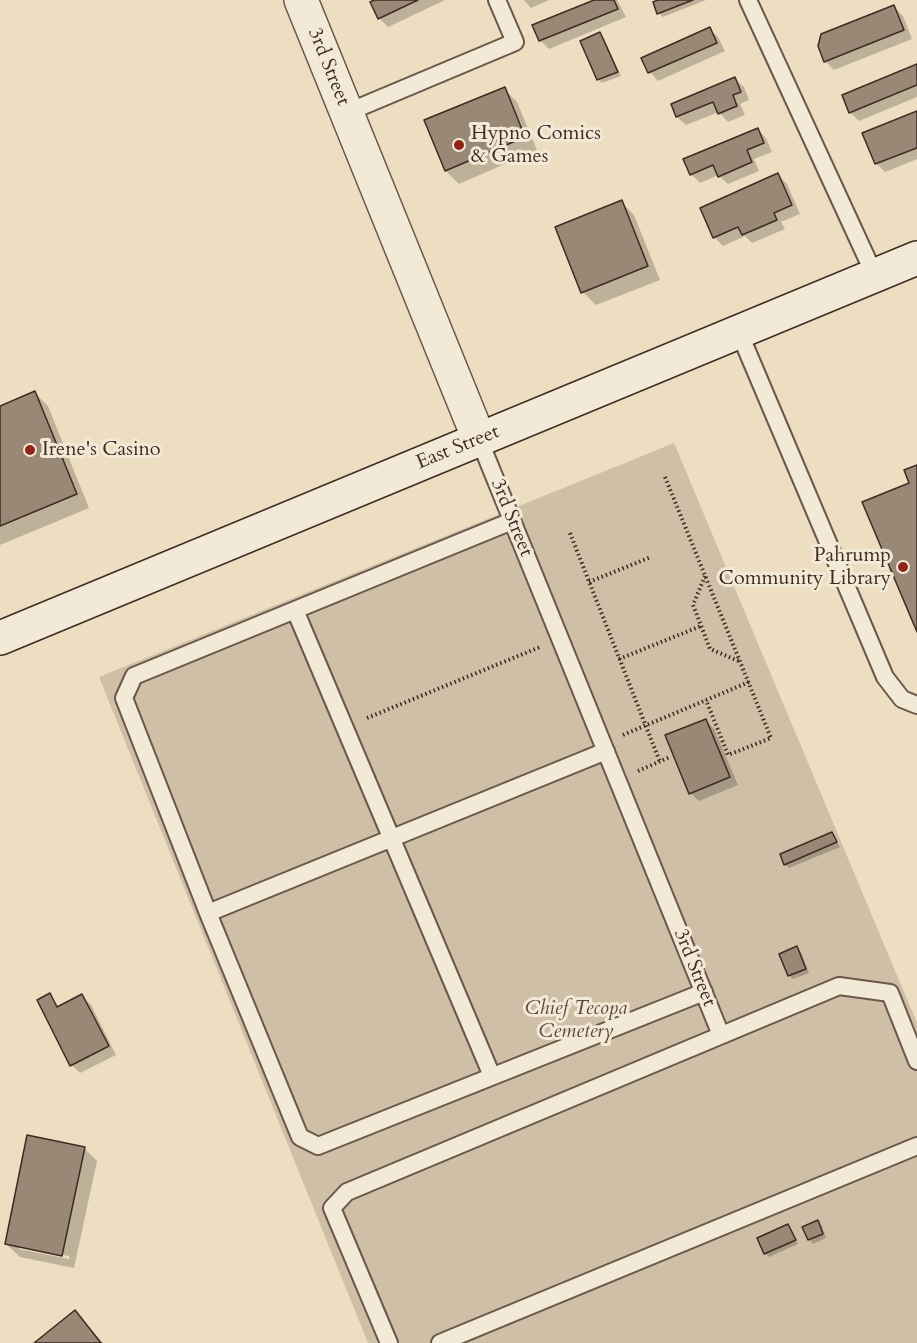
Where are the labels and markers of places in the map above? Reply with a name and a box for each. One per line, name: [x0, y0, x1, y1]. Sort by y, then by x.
place label: Hypno Comics & Games: [471, 122, 601, 169]
marker: Hypno Comics & Games: [452, 138, 466, 152]
place label: Irene's Casino: [42, 438, 161, 462]
marker: Irene's Casino: [23, 443, 37, 457]
place label: Pahrump Community Library: [719, 544, 891, 591]
marker: Pahrump Community Library: [896, 560, 910, 574]

